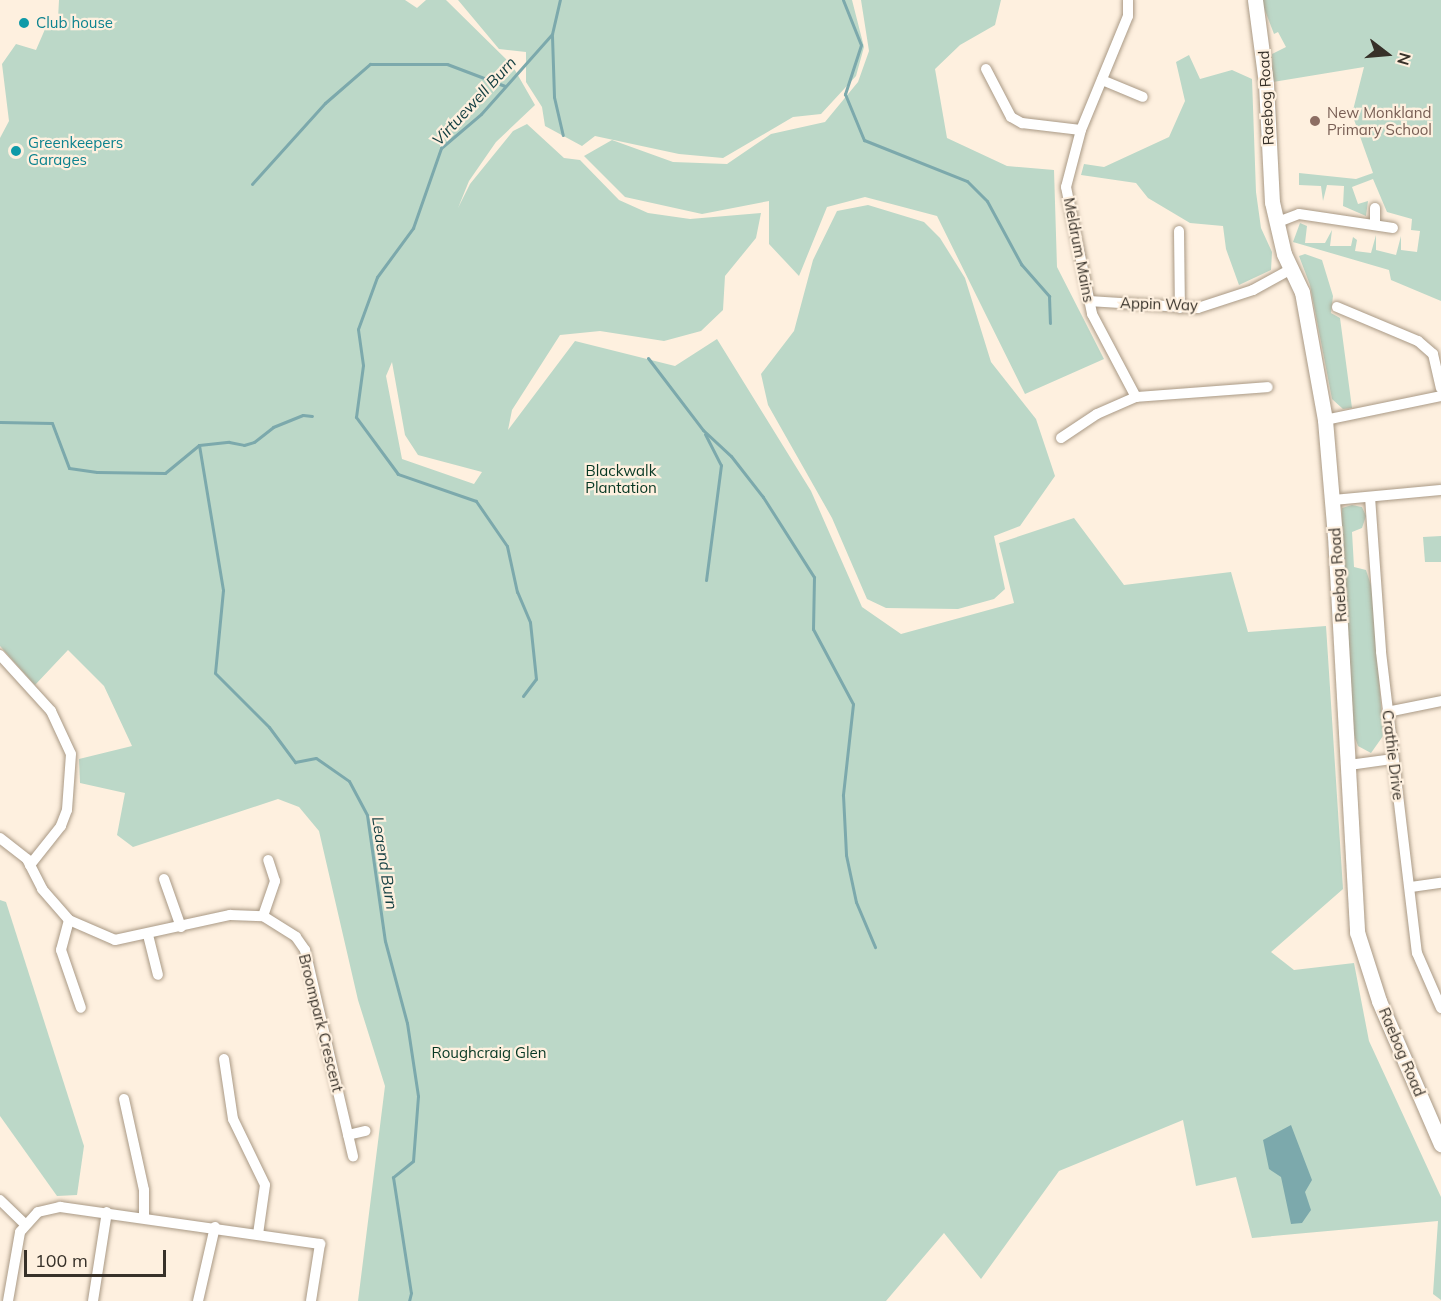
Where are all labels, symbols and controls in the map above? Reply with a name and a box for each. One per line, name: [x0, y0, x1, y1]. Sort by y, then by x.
place label: Club house: [36, 14, 113, 32]
marker: Club house: [17, 16, 31, 30]
north arrow: [1357, 24, 1417, 84]
street label: Raebog Road: [1255, 50, 1277, 146]
text: N: [1393, 50, 1416, 68]
water label: Virtuewell Burn: [428, 53, 520, 149]
place label: New Monkland Primary School: [1327, 103, 1432, 138]
marker: New Monkland Primary School: [1308, 114, 1322, 128]
place label: Greenkeepers Garages: [28, 133, 123, 168]
marker: Greenkeepers Garages: [9, 144, 23, 158]
street label: Meldrum Mains: [1060, 196, 1098, 304]
street label: Appin Way: [1120, 294, 1198, 314]
park label: Blackwalk Plantation: [585, 461, 657, 496]
street label: Raebog Road: [1326, 527, 1350, 623]
street label: Crathie Drive: [1379, 709, 1407, 801]
water label: Leaend Burn: [368, 815, 402, 911]
street label: Broompark Crescent: [295, 952, 347, 1094]
street label: Raebog Road: [1375, 1005, 1429, 1099]
park label: Roughcraig Glen: [431, 1044, 547, 1062]
scale bar: [27, 1238, 170, 1276]
text: 100 m: [35, 1249, 88, 1272]

